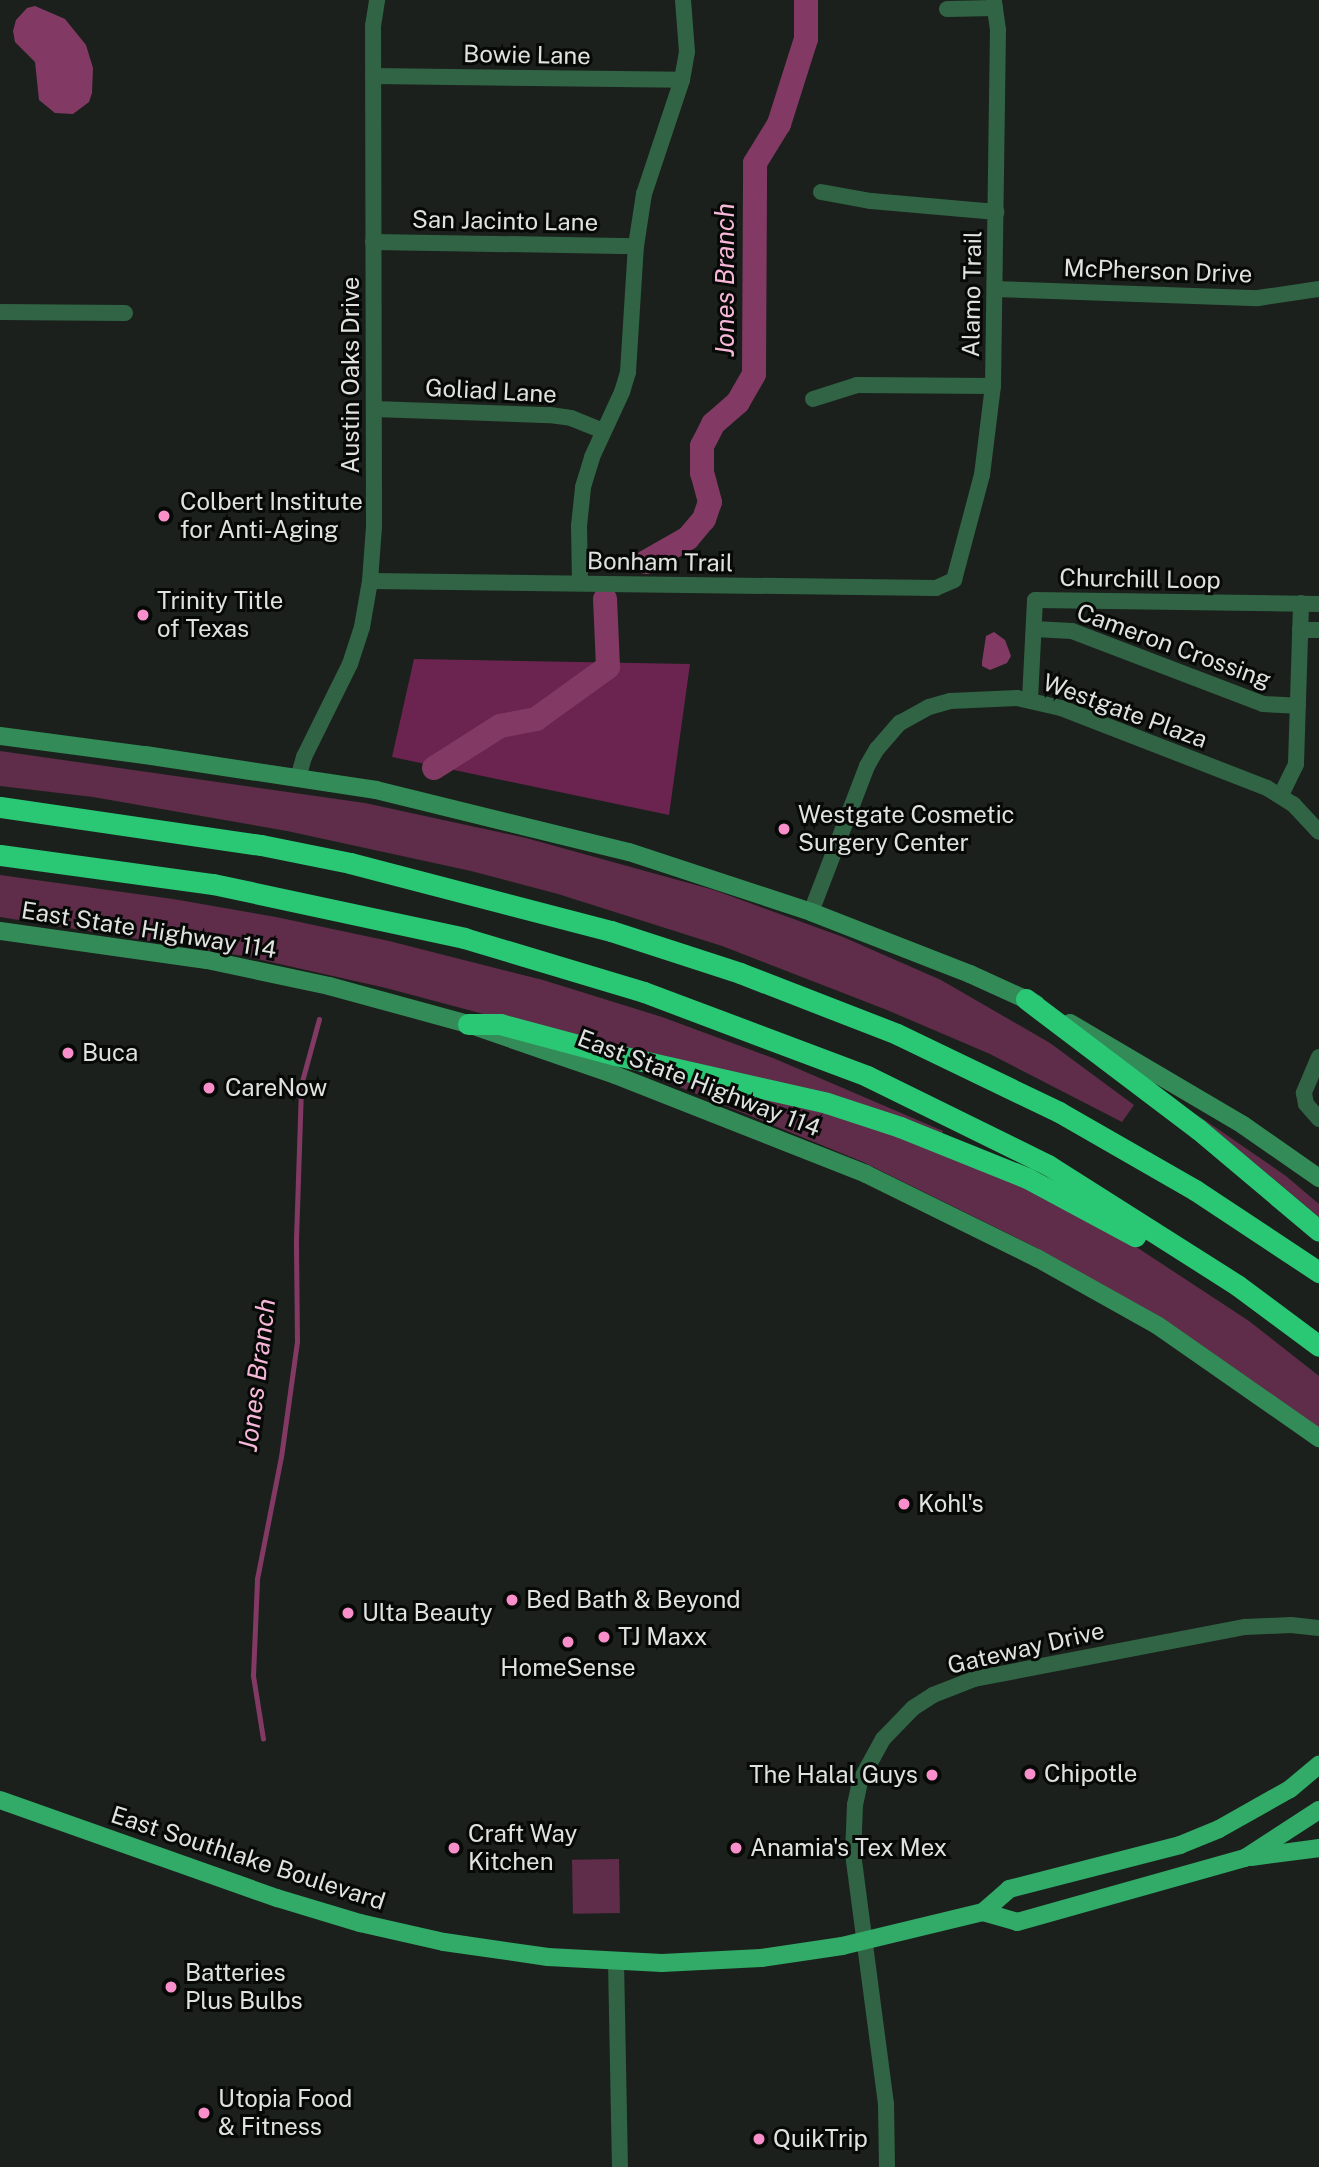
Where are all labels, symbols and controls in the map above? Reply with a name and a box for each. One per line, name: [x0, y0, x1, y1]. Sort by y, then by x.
street label: Bowie Lane: [463, 39, 591, 71]
water label: Jones Branch: [709, 203, 741, 357]
street label: San Jacinto Lane: [412, 205, 598, 237]
street label: Alamo Trail: [956, 230, 988, 358]
street label: McPherson Drive: [1063, 253, 1253, 289]
street label: Austin Oaks Drive: [337, 277, 365, 473]
street label: Goliad Lane: [424, 373, 558, 409]
place label: Colbert Institute for Anti-Aging: [180, 488, 363, 544]
marker: Colbert Institute for Anti-Aging: [154, 506, 174, 526]
street label: Bonham Trail: [587, 546, 733, 578]
street label: Churchill Loop: [1059, 563, 1221, 595]
place label: Trinity Title of Texas: [157, 587, 284, 643]
street label: Cameron Crossing: [1073, 597, 1275, 695]
marker: Trinity Title of Texas: [135, 607, 151, 623]
street label: Westgate Plaza: [1039, 668, 1211, 754]
place label: Westgate Cosmetic Surgery Center: [798, 801, 1015, 857]
marker: Westgate Cosmetic Surgery Center: [776, 821, 792, 837]
street label: East State Highway 114: [19, 896, 279, 964]
street label: East State Highway 114: [573, 1023, 825, 1143]
place label: Buca: [82, 1039, 138, 1067]
marker: Buca: [60, 1045, 76, 1061]
place label: CareNow: [225, 1074, 327, 1102]
marker: CareNow: [199, 1078, 219, 1098]
water label: Jones Branch: [232, 1297, 282, 1453]
place label: Kohl's: [918, 1490, 984, 1518]
marker: Kohl's: [896, 1496, 912, 1512]
place label: Bed Bath & Beyond: [526, 1586, 741, 1614]
marker: Bed Bath & Beyond: [504, 1592, 520, 1608]
place label: Ulta Beauty: [362, 1599, 493, 1627]
marker: Ulta Beauty: [340, 1605, 356, 1621]
street label: Gateway Drive: [945, 1616, 1107, 1680]
place label: TJ Maxx: [618, 1623, 707, 1651]
marker: TJ Maxx: [596, 1629, 612, 1645]
marker: HomeSense: [560, 1634, 576, 1650]
place label: HomeSense: [500, 1654, 636, 1682]
place label: Chipotle: [1044, 1760, 1137, 1788]
place label: The Halal Guys: [749, 1761, 918, 1789]
marker: Chipotle: [1022, 1766, 1038, 1782]
marker: The Halal Guys: [924, 1767, 940, 1783]
street label: East Southlake Boulevard: [107, 1800, 389, 1916]
place label: Craft Way Kitchen: [468, 1820, 578, 1876]
place label: Anamia's Tex Mex: [750, 1834, 947, 1862]
marker: Craft Way Kitchen: [446, 1840, 462, 1856]
marker: Anamia's Tex Mex: [728, 1840, 744, 1856]
place label: Batteries Plus Bulbs: [185, 1959, 303, 2015]
marker: Batteries Plus Bulbs: [163, 1979, 179, 1995]
place label: Utopia Food & Fitness: [218, 2085, 352, 2141]
marker: Utopia Food & Fitness: [196, 2105, 212, 2121]
place label: QuikTrip: [773, 2125, 868, 2153]
marker: QuikTrip: [751, 2131, 767, 2147]

